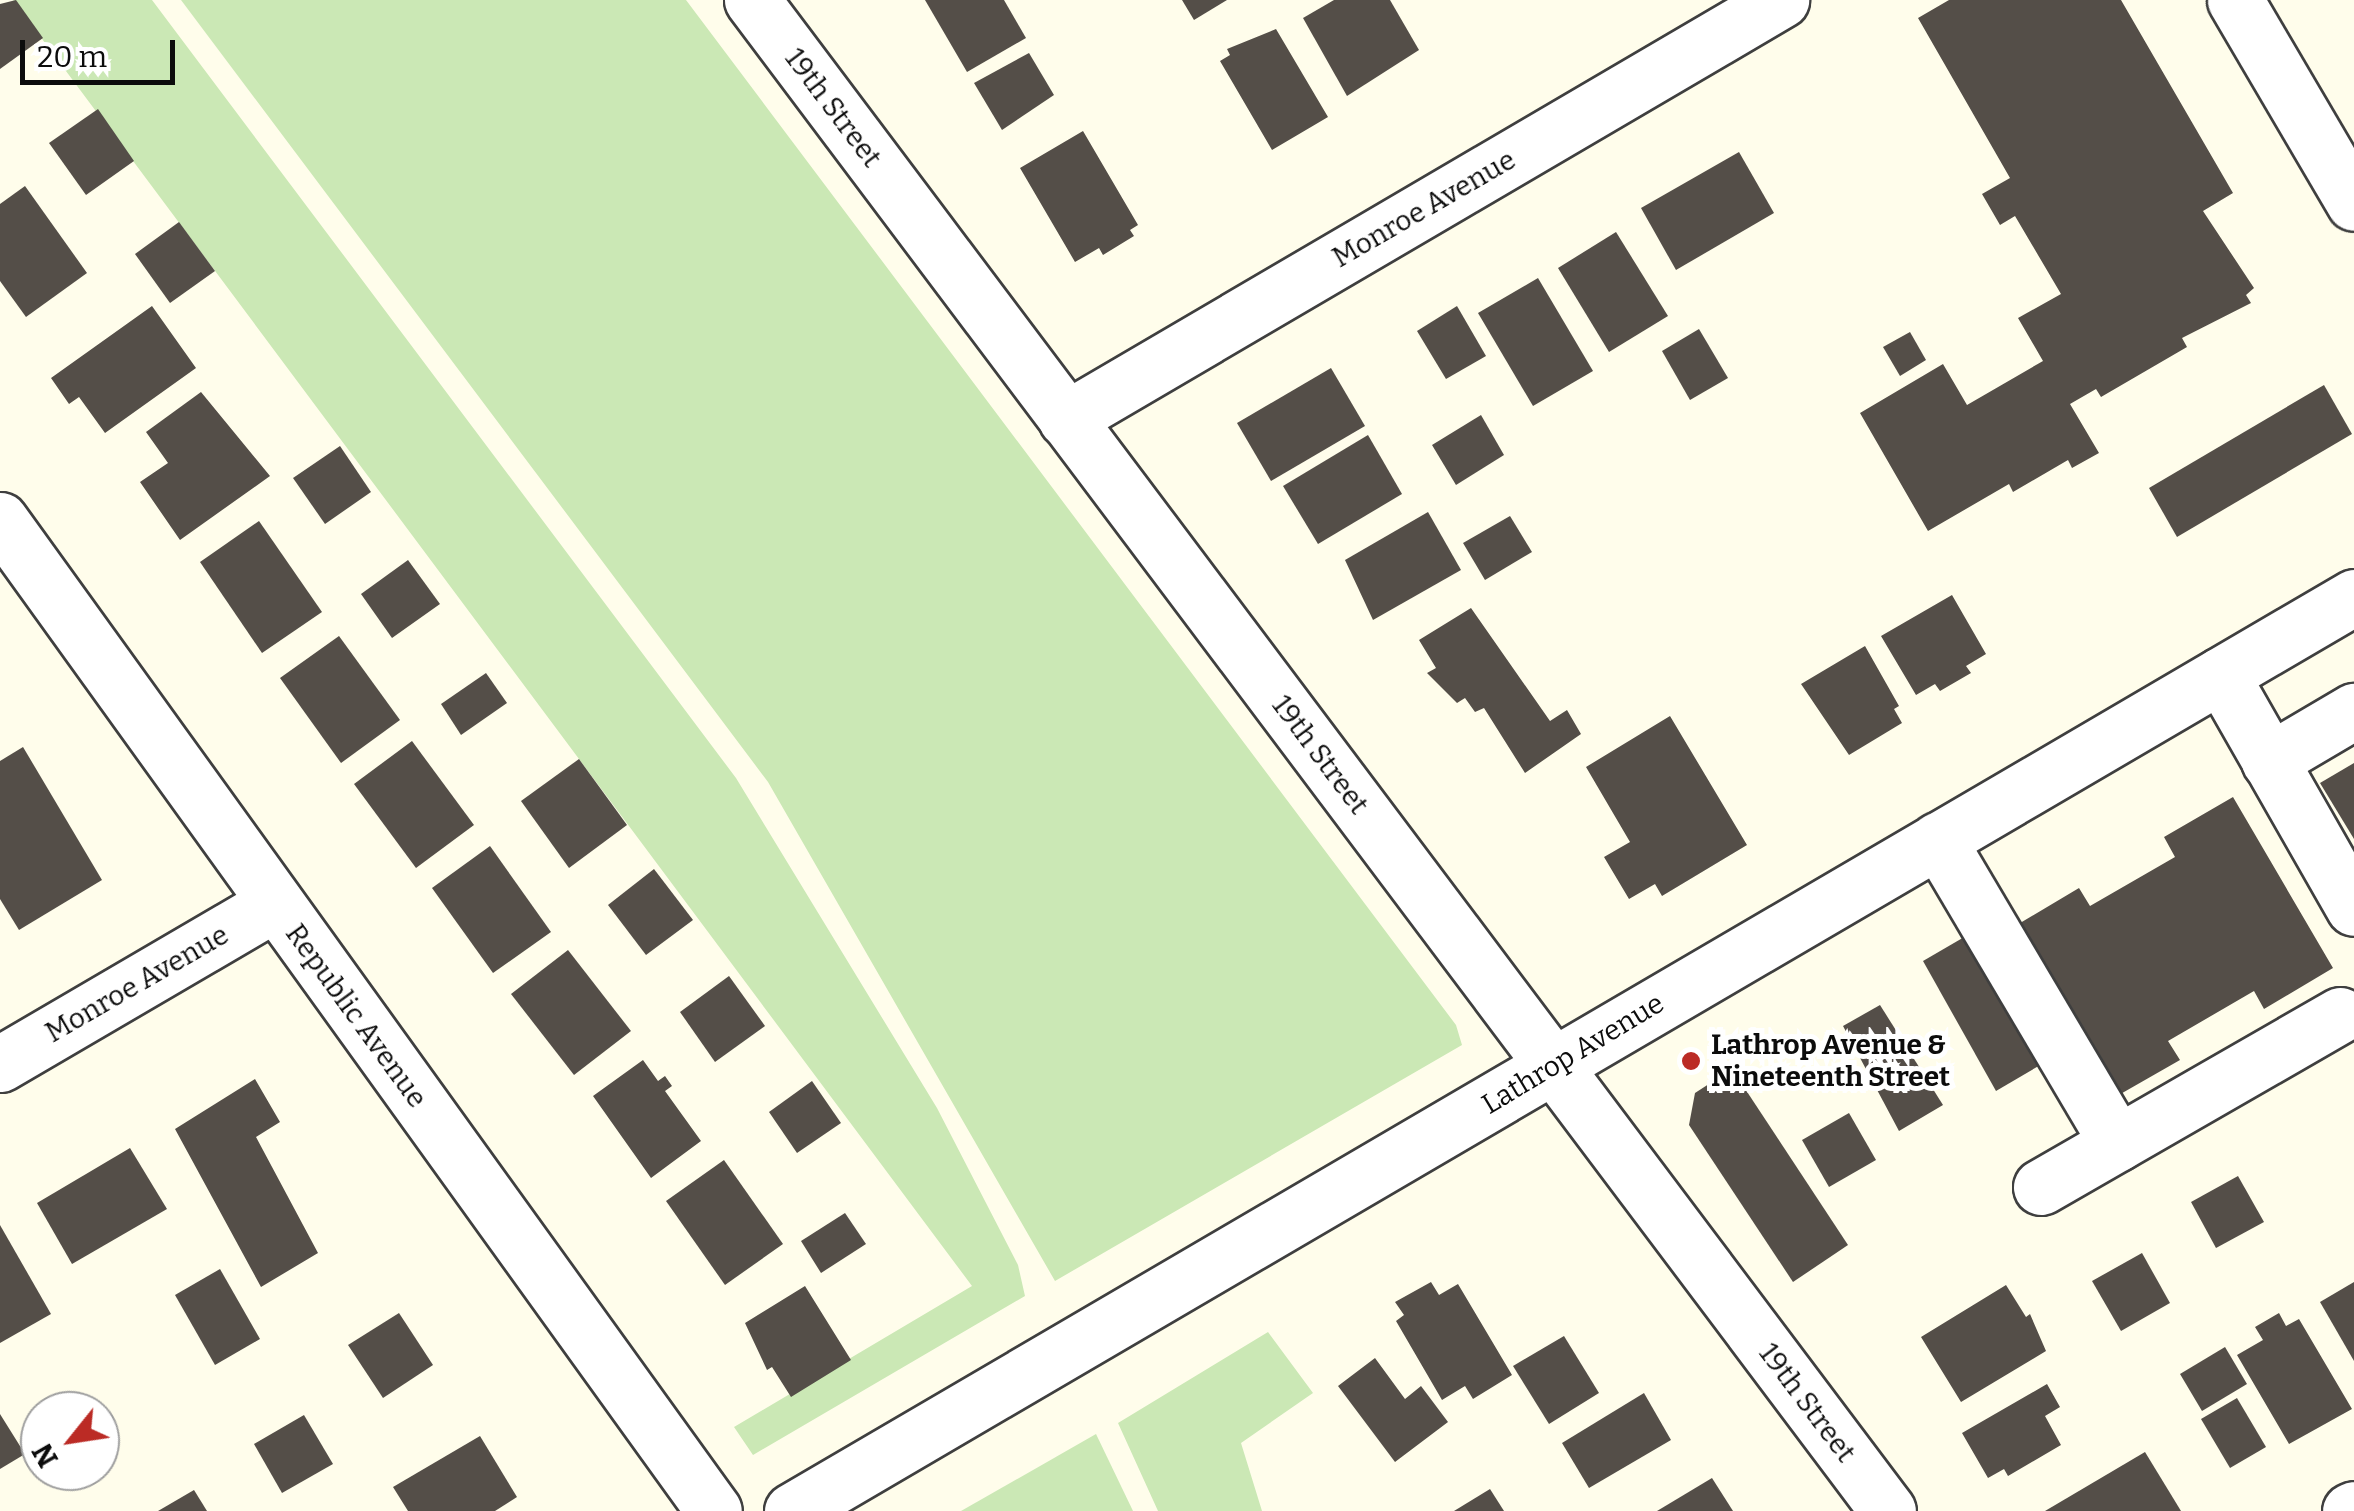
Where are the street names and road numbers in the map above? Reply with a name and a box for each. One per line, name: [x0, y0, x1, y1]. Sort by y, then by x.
street label: 19th Street: [778, 42, 888, 174]
street label: Monroe Avenue: [1327, 143, 1521, 275]
street label: 19th Street: [1265, 689, 1375, 821]
street label: Monroe Avenue: [40, 918, 234, 1050]
street label: Republic Avenue: [278, 918, 434, 1114]
street label: Lathrop Avenue: [1476, 986, 1670, 1122]
street label: 19th Street: [1752, 1337, 1862, 1469]

